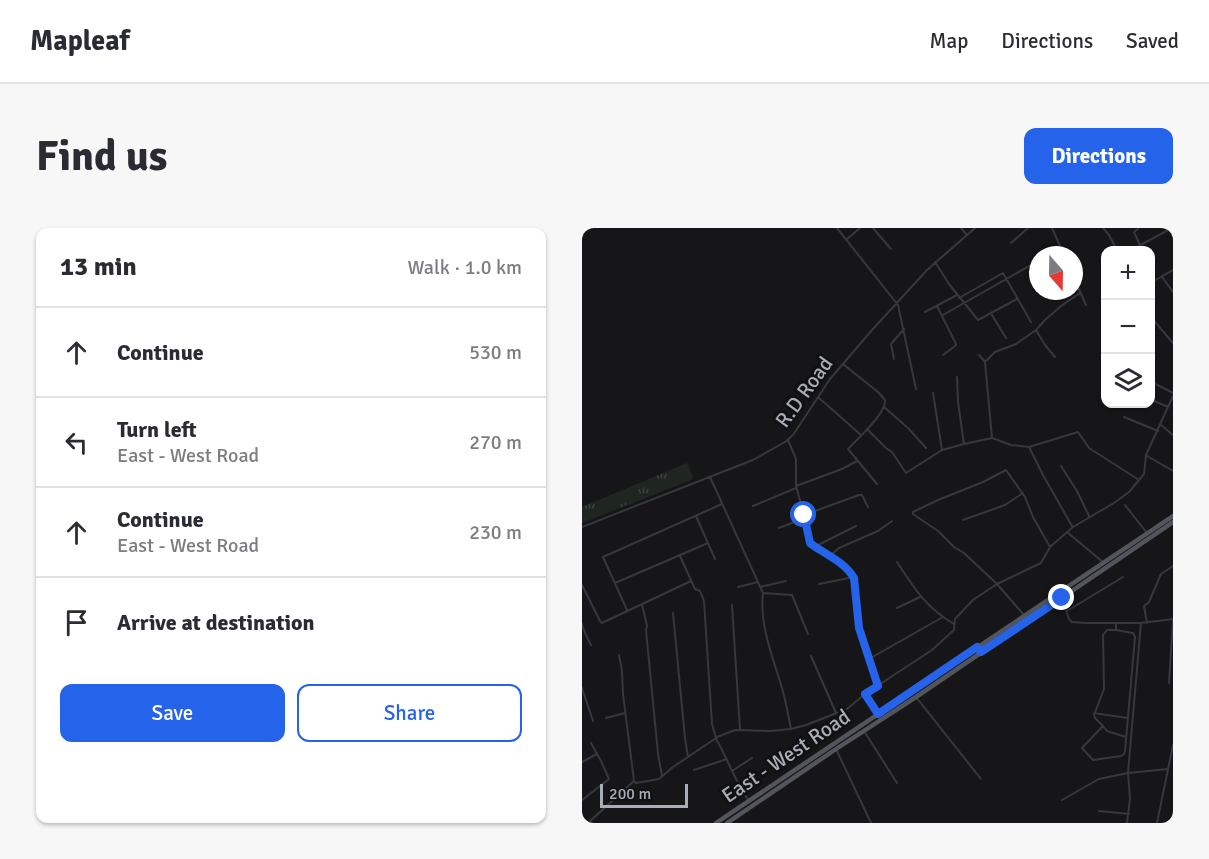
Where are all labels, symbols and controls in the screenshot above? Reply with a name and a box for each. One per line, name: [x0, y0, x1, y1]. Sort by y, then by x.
text: Mapleaf: [30, 24, 130, 58]
text: Map: [930, 28, 968, 54]
text: Directions: [1001, 28, 1093, 54]
text: Saved: [1126, 28, 1179, 54]
button: Directions: [1024, 128, 1173, 184]
text: Find us: [36, 131, 167, 182]
north arrow: [1029, 246, 1083, 300]
map controls: [1101, 246, 1155, 408]
button: +: [1101, 246, 1155, 300]
text: 13 min: [60, 251, 137, 283]
text: Walk · 1.0 km: [408, 255, 522, 280]
button: −: [1101, 300, 1155, 354]
icon: ahead: [60, 336, 93, 369]
text: Continue: [117, 339, 204, 366]
text: 530 m: [469, 340, 522, 365]
street label: R.D Road: [770, 351, 838, 433]
button: layers: [1101, 354, 1155, 408]
text: Turn left: [117, 416, 197, 443]
icon: left: [60, 426, 93, 459]
text: 270 m: [469, 430, 522, 455]
text: East - West Road: [117, 443, 259, 468]
route start: [790, 501, 816, 527]
text: Continue: [117, 506, 204, 533]
icon: ahead: [60, 516, 93, 549]
text: 230 m: [469, 520, 522, 545]
text: East - West Road: [117, 533, 259, 558]
route end: [1048, 584, 1074, 610]
icon: arrive: [60, 606, 93, 639]
text: Arrive at destination: [117, 609, 314, 636]
button: Save: [60, 684, 285, 742]
button: Share: [297, 684, 522, 742]
street label: East - West Road: [717, 704, 855, 808]
scale bar: [600, 781, 688, 808]
text: 200 m: [609, 784, 651, 804]

